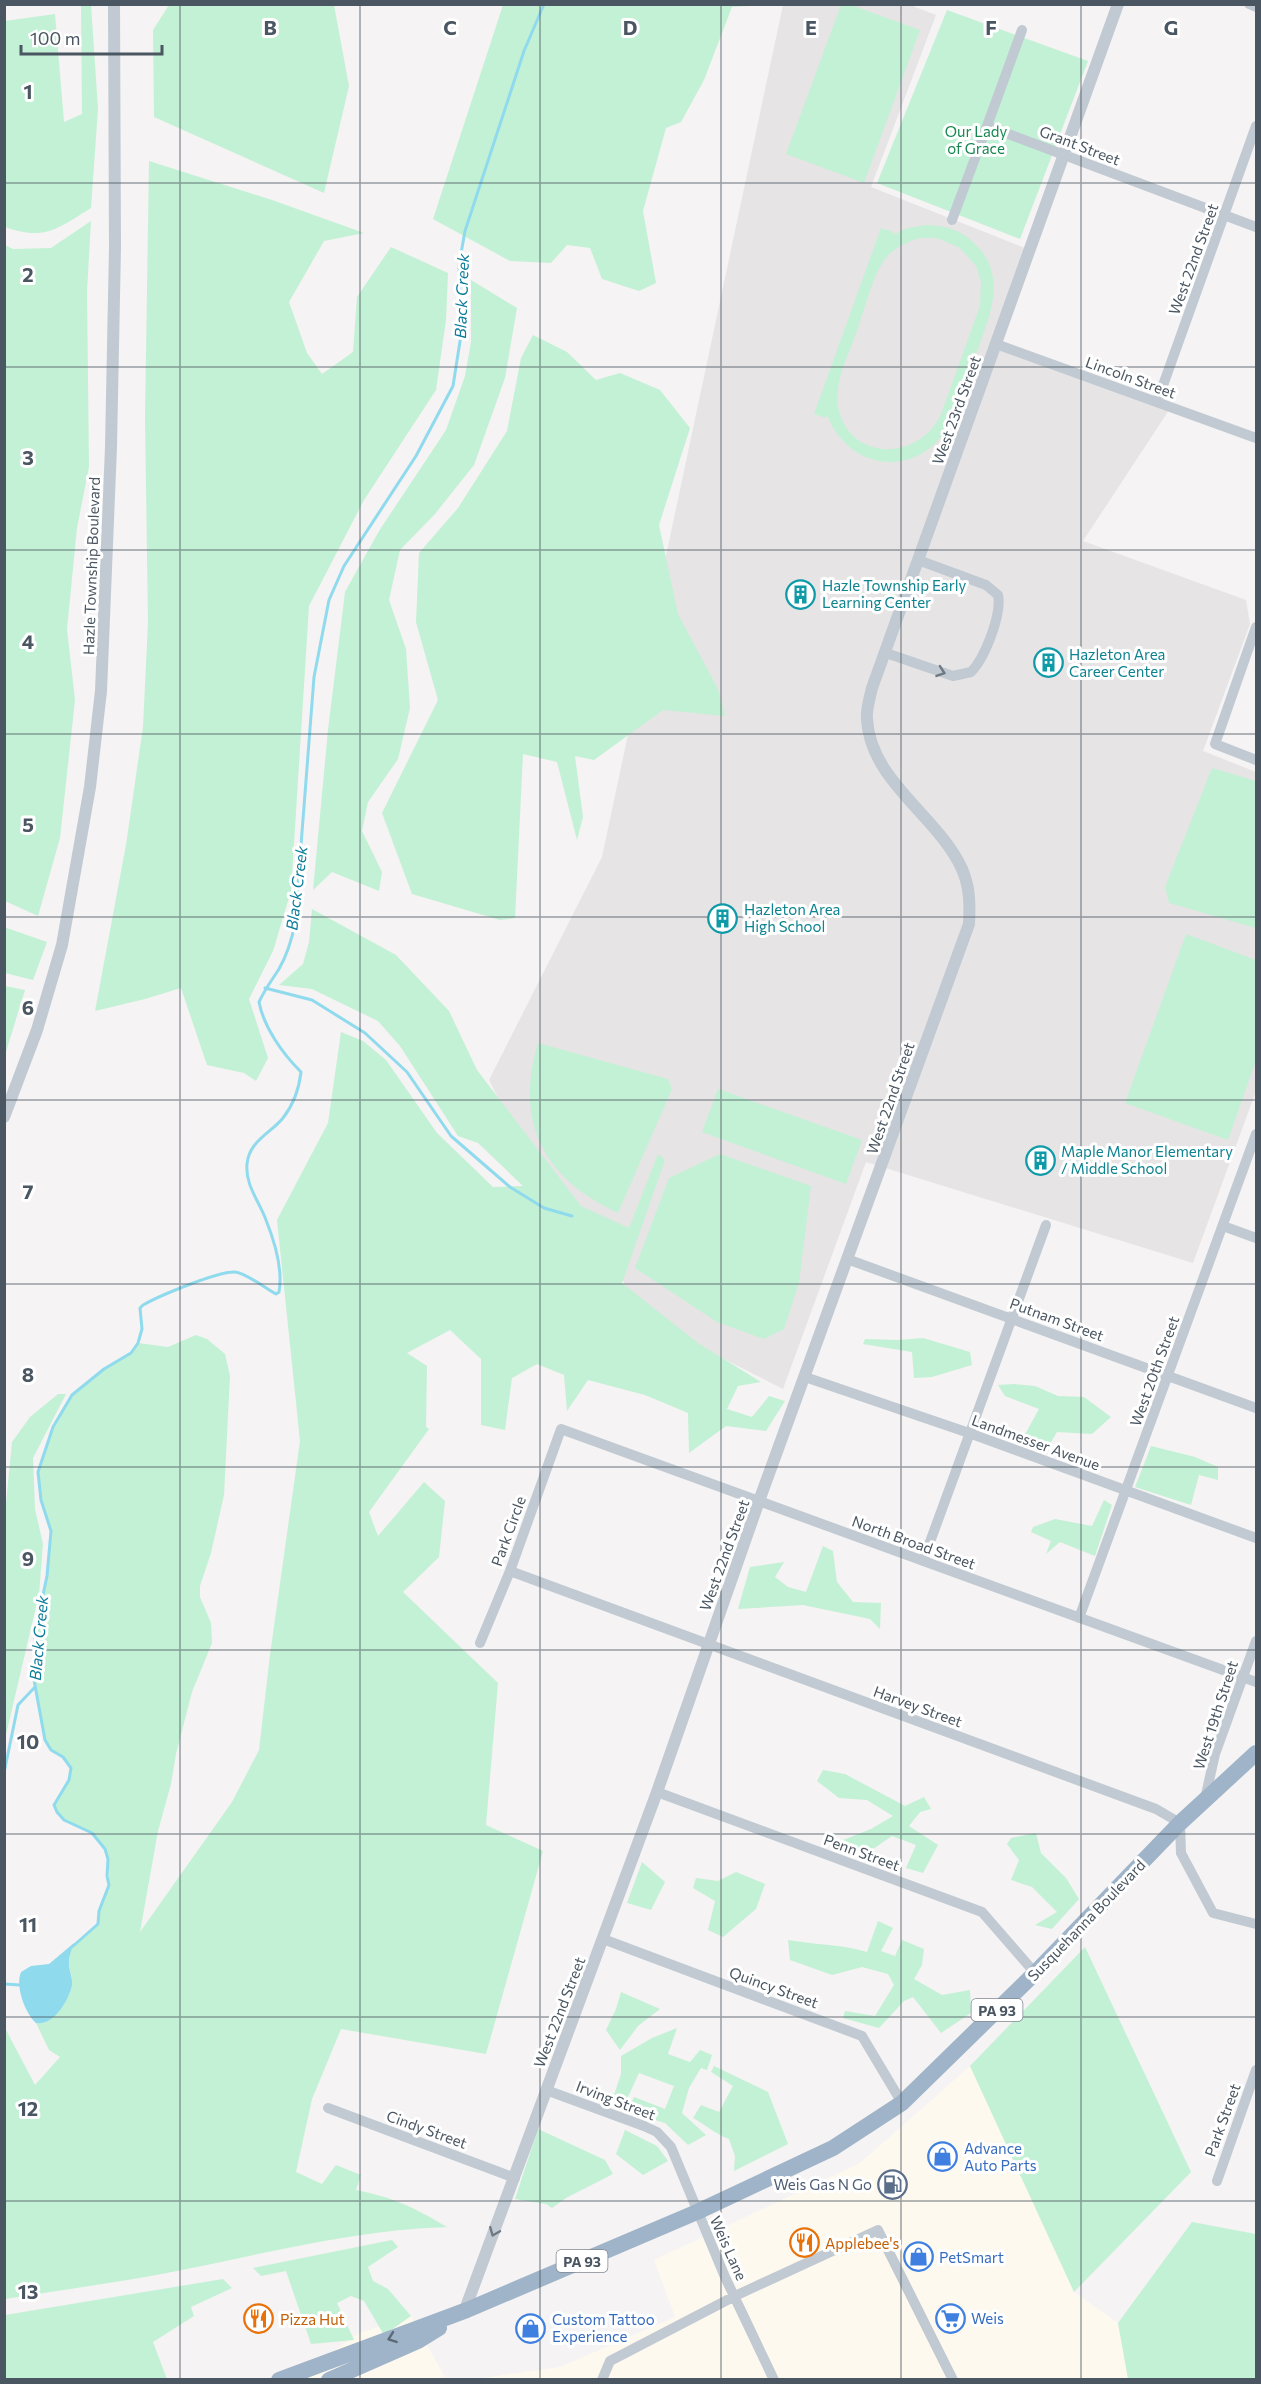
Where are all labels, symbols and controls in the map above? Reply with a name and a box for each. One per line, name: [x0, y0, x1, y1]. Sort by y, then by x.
text: B: [263, 15, 277, 39]
text: C: [443, 15, 457, 39]
text: D: [623, 15, 637, 39]
text: E: [805, 15, 817, 39]
text: F: [985, 15, 997, 39]
text: G: [1164, 15, 1178, 39]
scale bar: [21, 18, 162, 56]
text: 100 m: [30, 27, 80, 49]
text: 1: [23, 79, 33, 103]
street label: Grant Street: [1037, 121, 1123, 169]
park label: Our Lady of Grace: [945, 122, 1007, 157]
street label: West 22nd Street: [1165, 201, 1221, 317]
water label: Black Creek: [450, 253, 472, 339]
text: 2: [22, 262, 34, 286]
street label: Lincoln Street: [1083, 352, 1179, 402]
street label: West 23rd Street: [928, 353, 984, 467]
text: 3: [22, 445, 34, 469]
street label: Hazle Township Boulevard: [79, 477, 103, 655]
place label: Hazle Township Early Learning Center: [822, 576, 966, 611]
building icon: Hazle Township Early Learning Center: [785, 578, 817, 610]
text: 4: [22, 629, 34, 653]
place label: Hazleton Area Career Center: [1069, 645, 1165, 680]
building icon: Hazleton Area Career Center: [1032, 647, 1064, 679]
one-way arrow: [935, 664, 946, 677]
text: 5: [22, 812, 34, 836]
water label: Black Creek: [281, 844, 311, 931]
place label: Hazleton Area High School: [744, 900, 840, 935]
building icon: Hazleton Area High School: [707, 902, 739, 934]
text: 6: [22, 995, 34, 1019]
street label: West 22nd Street: [862, 1040, 918, 1156]
place label: Maple Manor Elementary / Middle School: [1061, 1142, 1233, 1177]
building icon: Maple Manor Elementary / Middle School: [1024, 1144, 1056, 1176]
text: 7: [23, 1179, 34, 1203]
street label: Putnam Street: [1008, 1294, 1106, 1344]
street label: West 20th Street: [1126, 1313, 1182, 1429]
text: 8: [22, 1362, 34, 1386]
street label: Landmesser Avenue: [969, 1410, 1103, 1474]
street label: Park Circle: [487, 1493, 529, 1569]
street label: West 22nd Street: [696, 1497, 752, 1613]
street label: North Broad Street: [850, 1511, 978, 1573]
text: 9: [22, 1546, 34, 1570]
water label: Black Creek: [25, 1594, 51, 1681]
street label: West 19th Street: [1189, 1658, 1241, 1772]
street label: Harvey Street: [871, 1682, 965, 1730]
text: 10: [17, 1729, 39, 1753]
street label: Penn Street: [822, 1830, 902, 1874]
street label: Susquehanna Boulevard: [1023, 1856, 1149, 1984]
text: 11: [19, 1912, 37, 1936]
street label: West 22nd Street: [530, 1954, 588, 2070]
street label: Quincy Street: [727, 1963, 821, 2011]
road number: PA 93: [972, 1999, 1022, 2021]
street label: Irving Street: [574, 2077, 658, 2123]
street label: Park Street: [1200, 2081, 1244, 2159]
text: 12: [18, 2096, 38, 2120]
street label: Cindy Street: [384, 2106, 470, 2152]
place label: Advance Auto Parts: [964, 2139, 1037, 2174]
shop icon: Advance Auto Parts: [927, 2141, 959, 2173]
fuel station icon: Weis Gas N Go: [877, 2168, 909, 2200]
place label: Weis Gas N Go: [774, 2175, 872, 2193]
street label: Weis Lane: [707, 2213, 751, 2283]
one-way arrow: [489, 2226, 501, 2237]
restaurant icon: Applebee's: [788, 2227, 820, 2259]
place label: Applebee's: [825, 2234, 900, 2252]
shop icon: PetSmart: [902, 2241, 934, 2273]
place label: PetSmart: [939, 2248, 1004, 2266]
road number: PA 93: [556, 2250, 608, 2272]
text: 13: [18, 2279, 38, 2303]
supermarket icon: Weis: [934, 2302, 966, 2334]
restaurant icon: Pizza Hut: [243, 2303, 275, 2335]
place label: Weis: [971, 2309, 1004, 2327]
place label: Pizza Hut: [280, 2310, 345, 2328]
place label: Custom Tattoo Experience: [552, 2310, 655, 2345]
shop icon: Custom Tattoo Experience: [515, 2312, 547, 2344]
one-way arrow: [387, 2330, 398, 2343]

